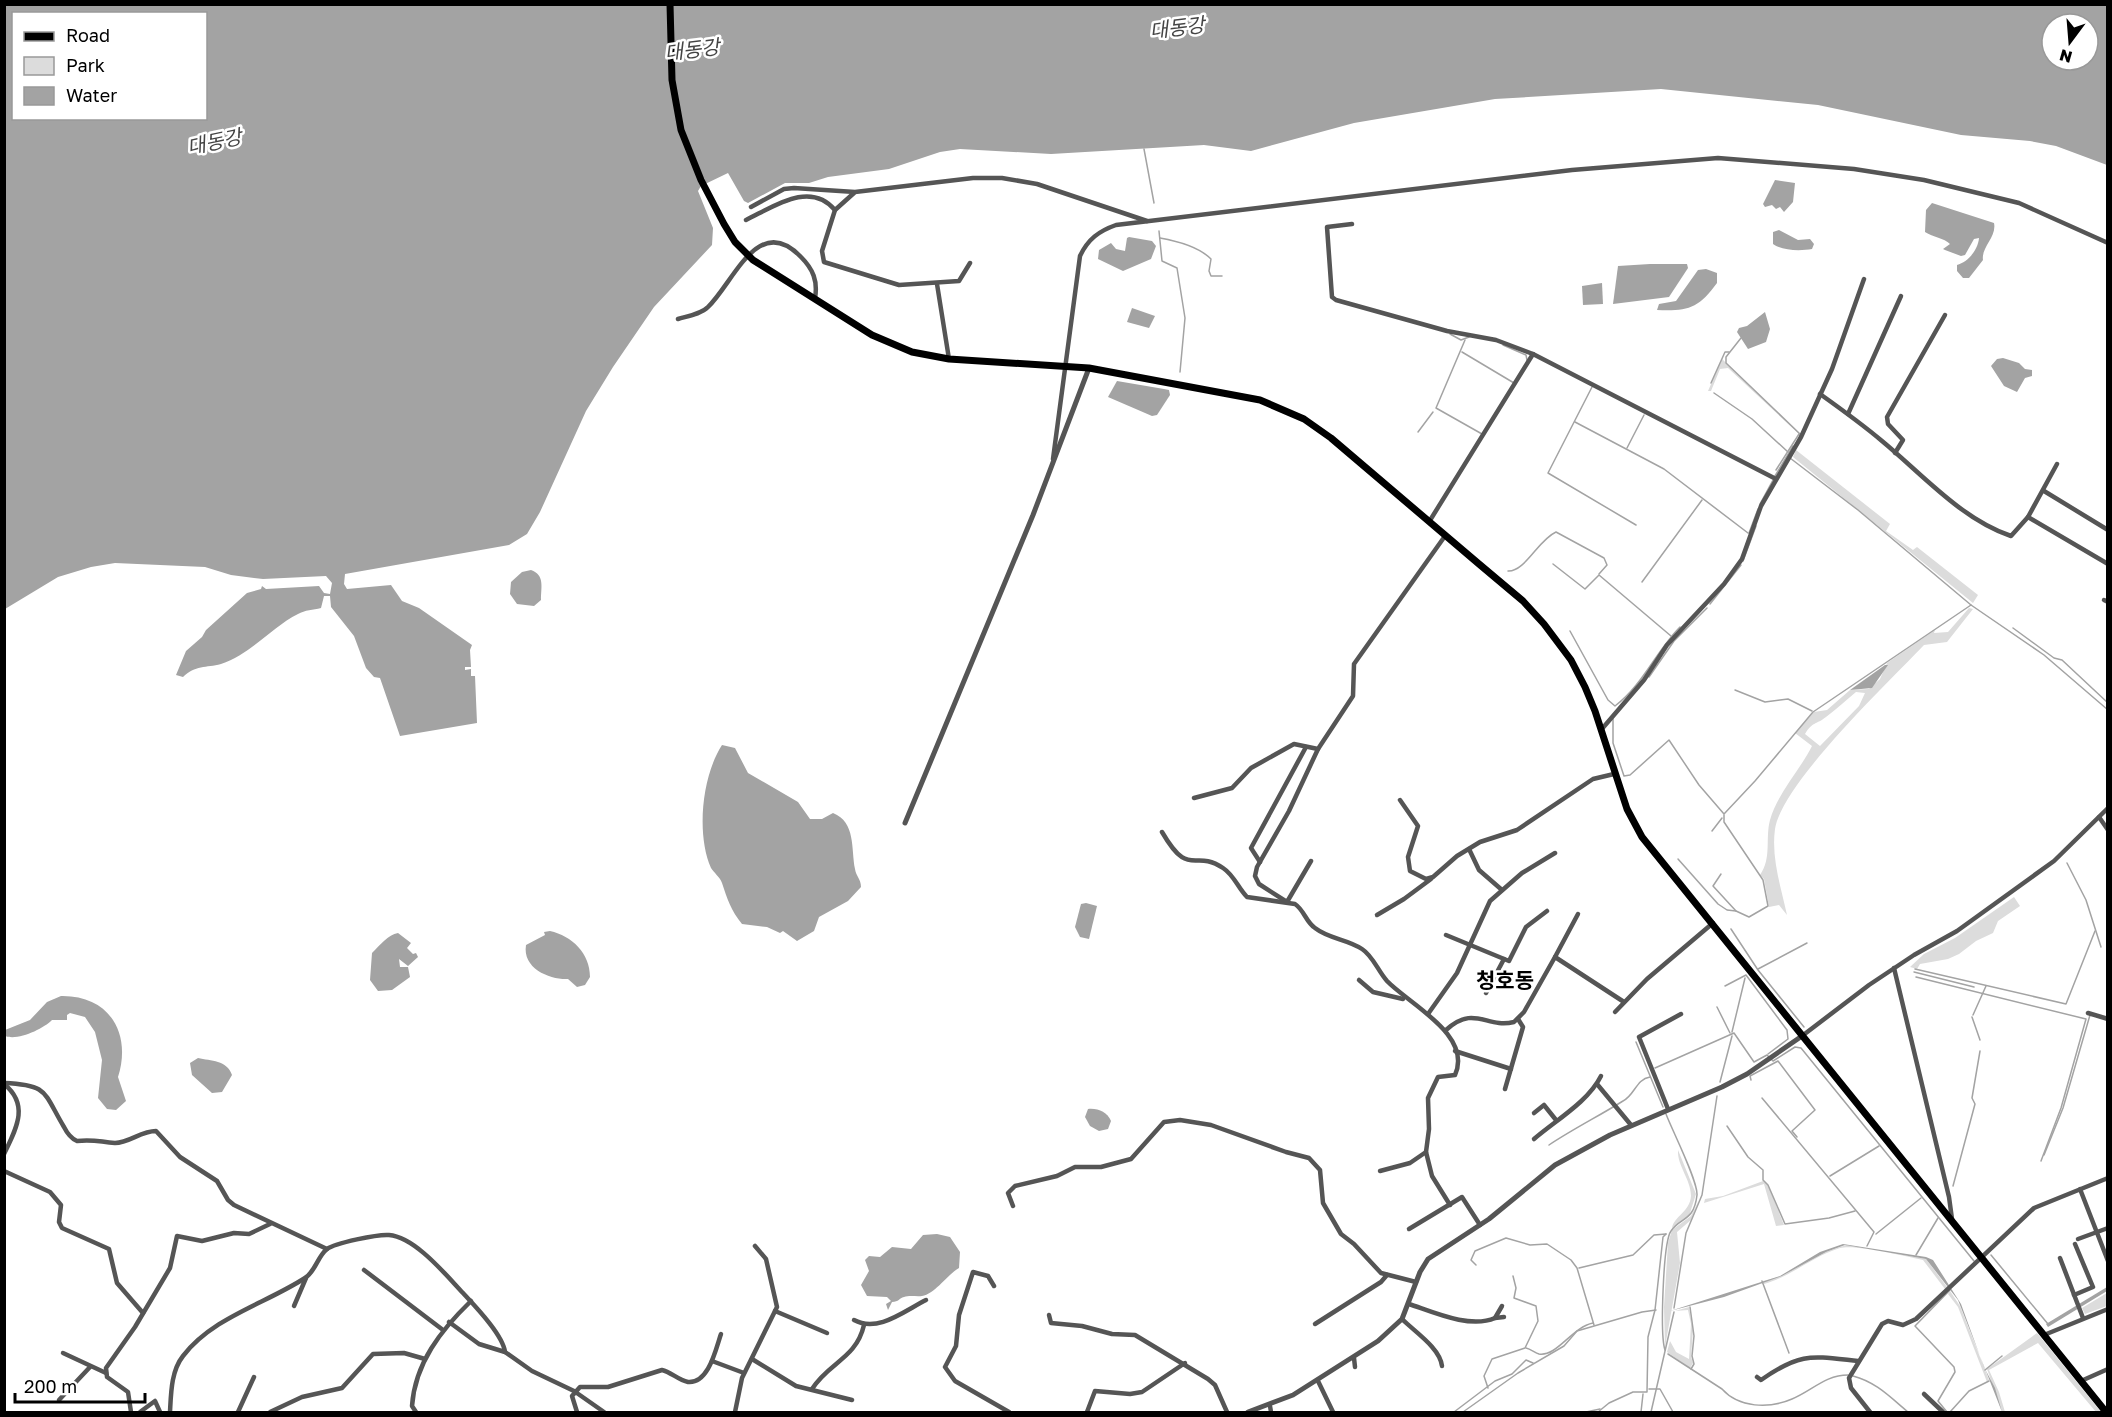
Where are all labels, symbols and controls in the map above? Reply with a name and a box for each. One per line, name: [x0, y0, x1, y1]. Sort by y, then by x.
water label: 대동강: [1148, 11, 1208, 42]
legend: [12, 12, 207, 120]
north arrow: [2040, 12, 2100, 72]
text: Road: [66, 24, 110, 46]
water label: 대동강: [663, 33, 723, 64]
text: N: [2057, 45, 2074, 68]
text: Park: [66, 54, 105, 76]
text: Water: [66, 84, 117, 106]
water label: 대동강: [185, 123, 246, 158]
district label: 청호동: [1476, 967, 1534, 993]
scale bar: [15, 1366, 146, 1404]
text: 200 m: [24, 1375, 77, 1397]

